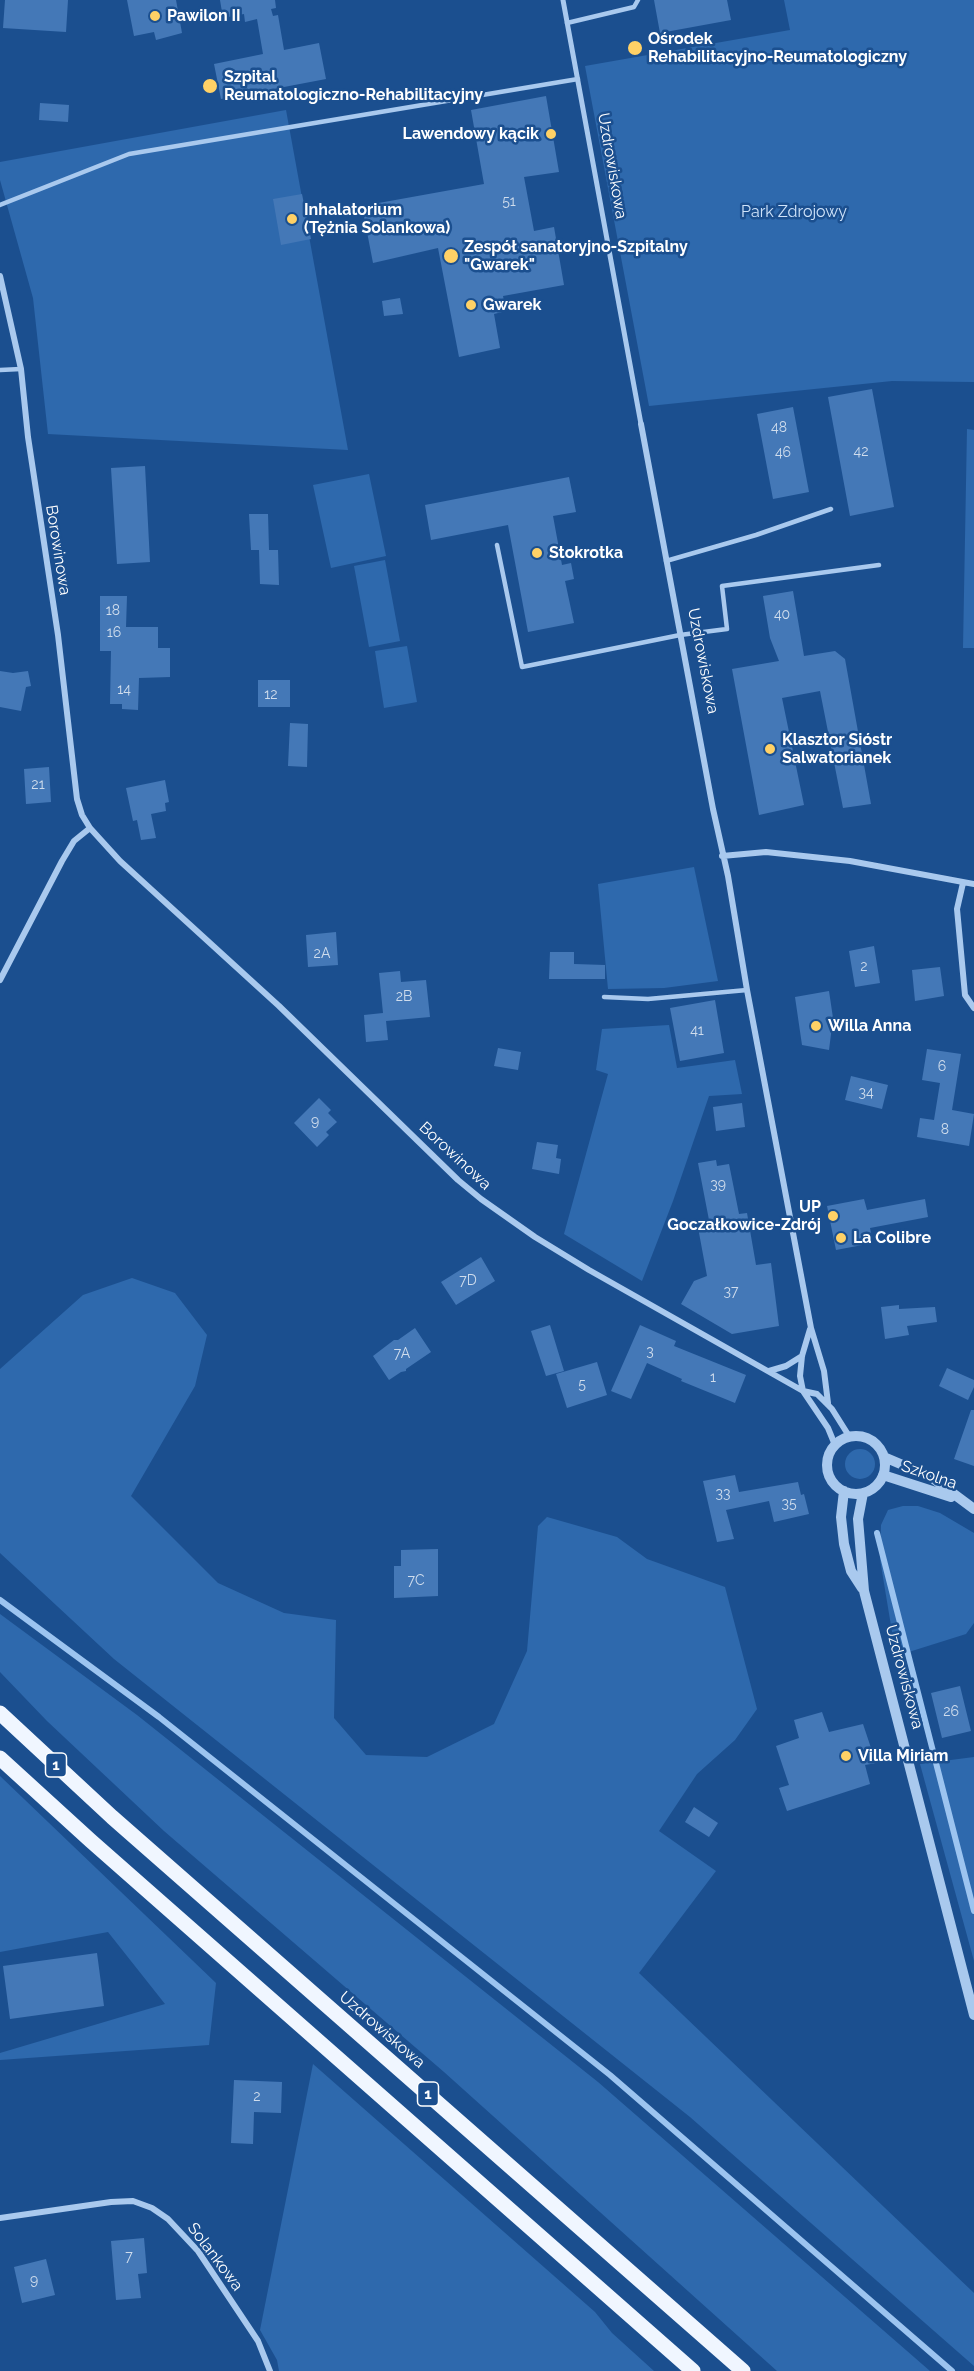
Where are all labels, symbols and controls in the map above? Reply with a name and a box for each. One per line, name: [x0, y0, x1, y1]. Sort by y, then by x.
place label: Pawilon II: [167, 6, 241, 26]
marker: Pawilon II: [148, 9, 162, 23]
place label: Ośrodek Rehabilitacyjno-Reumatologiczny: [648, 29, 907, 67]
marker: Ośrodek Rehabilitacyjno-Reumatologiczny: [626, 39, 644, 57]
place label: Szpital Reumatologiczno-Rehabilitacyjny: [224, 67, 483, 105]
marker: Szpital Reumatologiczno-Rehabilitacyjny: [201, 77, 219, 95]
street label: Uzdrowiskowa: [593, 112, 631, 220]
place label: Lawendowy kącik: [403, 124, 539, 144]
marker: Lawendowy kącik: [544, 127, 558, 141]
house number: 51: [502, 194, 516, 210]
place label: Inhalatorium (Tężnia Solankowa): [304, 200, 450, 238]
park label: Park Zdrojowy: [741, 202, 847, 222]
marker: Inhalatorium (Tężnia Solankowa): [285, 212, 299, 226]
place label: Zespół sanatoryjno-Szpitalny "Gwarek": [464, 237, 688, 275]
marker: Zespół sanatoryjno-Szpitalny "Gwarek": [442, 247, 460, 265]
place label: Gwarek: [483, 295, 541, 315]
marker: Gwarek: [464, 298, 478, 312]
house number: 48: [771, 420, 787, 436]
house number: 42: [854, 444, 868, 460]
house number: 46: [775, 445, 791, 461]
street label: Borowinowa: [41, 503, 75, 597]
place label: Stokrotka: [549, 543, 623, 563]
marker: Stokrotka: [530, 546, 544, 560]
house number: 18: [106, 603, 120, 619]
street label: Uzdrowiskowa: [683, 607, 723, 715]
house number: 40: [774, 607, 790, 623]
house number: 16: [107, 625, 121, 641]
house number: 14: [117, 682, 131, 698]
house number: 12: [264, 687, 278, 703]
place label: Klasztor Sióstr Salwatorianek: [782, 730, 892, 768]
marker: Klasztor Sióstr Salwatorianek: [763, 742, 777, 756]
house number: 21: [31, 777, 45, 793]
house number: 2A: [314, 946, 330, 962]
house number: 2: [860, 959, 868, 975]
house number: 2B: [396, 989, 412, 1005]
place label: Willa Anna: [828, 1016, 911, 1036]
marker: Willa Anna: [809, 1019, 823, 1033]
house number: 41: [690, 1023, 704, 1039]
house number: 6: [938, 1059, 946, 1075]
house number: 34: [858, 1085, 874, 1101]
house number: 9: [311, 1114, 319, 1130]
street label: Borowinowa: [415, 1118, 495, 1194]
house number: 8: [941, 1122, 949, 1138]
house number: 39: [710, 1177, 726, 1193]
place label: UP Goczałkowice-Zdrój: [667, 1197, 821, 1235]
marker: UP Goczałkowice-Zdrój: [826, 1209, 840, 1223]
place label: La Colibre: [853, 1228, 931, 1248]
marker: La Colibre: [834, 1231, 848, 1245]
house number: 7D: [459, 1273, 477, 1289]
house number: 37: [724, 1284, 738, 1300]
house number: 3: [646, 1344, 654, 1360]
house number: 7A: [394, 1346, 410, 1362]
house number: 1: [710, 1370, 716, 1386]
house number: 5: [578, 1377, 586, 1393]
street label: Szkolna: [899, 1457, 959, 1493]
house number: 33: [716, 1486, 730, 1502]
house number: 35: [781, 1496, 797, 1512]
house number: 7C: [407, 1573, 425, 1589]
street label: Uzdrowiskowa: [881, 1623, 927, 1731]
house number: 26: [943, 1704, 959, 1720]
place label: Villa Miriam: [858, 1746, 948, 1766]
marker: Villa Miriam: [839, 1749, 853, 1763]
road number: 1: [46, 1753, 66, 1777]
street label: Uzdrowiskowa: [335, 1988, 429, 2072]
road number: 1: [418, 2082, 438, 2106]
house number: 2: [253, 2089, 261, 2105]
street label: Solankowa: [183, 2219, 247, 2295]
house number: 7: [125, 2249, 133, 2265]
house number: 9: [30, 2273, 38, 2289]

